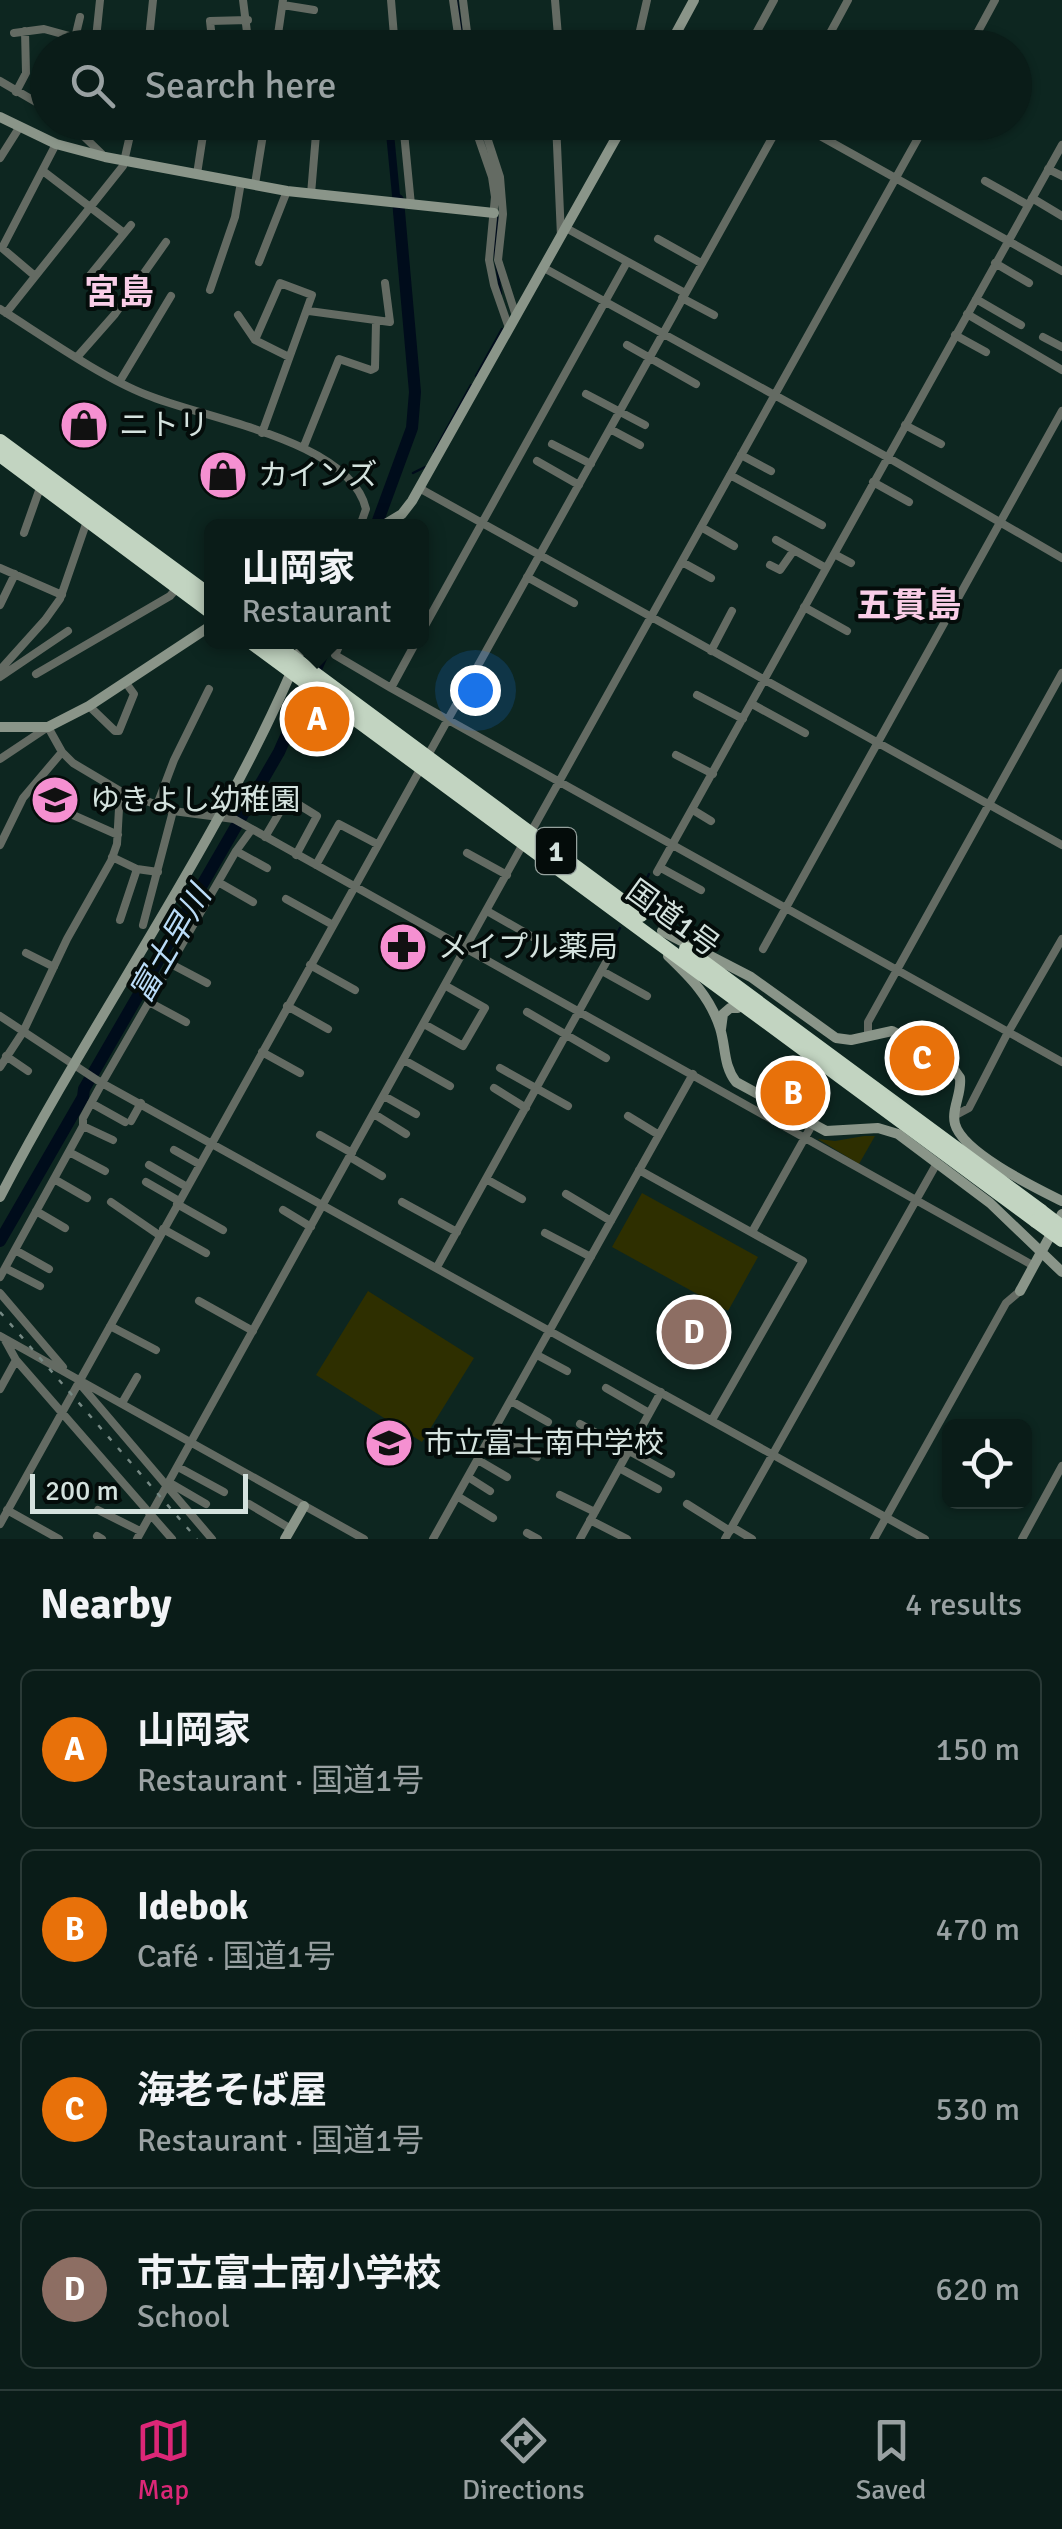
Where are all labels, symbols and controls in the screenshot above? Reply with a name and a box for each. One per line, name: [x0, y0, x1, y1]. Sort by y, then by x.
search box: [30, 30, 1032, 140]
icon: search: [65, 58, 120, 113]
text: Search here: [145, 62, 337, 109]
district label: 宮島: [84, 271, 154, 314]
shop icon: ニトリ: [58, 399, 110, 451]
place label: ニトリ: [119, 407, 209, 444]
shop icon: カインズ: [197, 449, 249, 501]
place label: カインズ: [258, 457, 377, 494]
popup: [204, 519, 429, 649]
text: 山岡家: [241, 545, 355, 592]
district label: 五貫島: [856, 584, 962, 627]
text: Restaurant: [241, 592, 392, 631]
your location: [450, 665, 501, 716]
pin: A: [284, 682, 350, 756]
school or university icon: ゆきよし幼稚園: [29, 774, 81, 826]
place label: ゆきよし幼稚園: [90, 782, 300, 819]
road number: 1: [536, 828, 576, 874]
street label: 国道1号: [619, 872, 727, 965]
water label: 富士早川: [122, 876, 221, 1009]
pharmacy icon: メイプル薬局: [377, 921, 429, 973]
place label: メイプル薬局: [438, 929, 618, 966]
pin: C: [890, 1020, 954, 1096]
pin: B: [760, 1056, 826, 1130]
pin: D: [662, 1294, 726, 1370]
school or university icon: 市立富士南中学校: [363, 1417, 415, 1469]
map controls: [942, 1419, 1032, 1509]
button: locate: [942, 1419, 1032, 1509]
place label: 市立富士南中学校: [424, 1425, 664, 1462]
scale bar: [30, 1469, 248, 1514]
text: 200 m: [45, 1474, 119, 1508]
text: Nearby: [40, 1579, 172, 1630]
text: 4 results: [905, 1585, 1022, 1624]
text: 山岡家: [137, 1707, 251, 1754]
text: A: [64, 1730, 85, 1769]
text: 150 m: [936, 1730, 1020, 1769]
text: Restaurant · 国道1号: [137, 1761, 424, 1800]
text: Idebok: [137, 1883, 248, 1930]
text: B: [65, 1910, 84, 1949]
text: 470 m: [936, 1910, 1020, 1949]
text: Café · 国道1号: [137, 1937, 336, 1976]
text: 海老そば屋: [137, 2067, 327, 2114]
text: C: [65, 2090, 84, 2129]
text: 530 m: [936, 2090, 1020, 2129]
text: Restaurant · 国道1号: [137, 2121, 424, 2160]
text: 市立富士南小学校: [137, 2250, 441, 2297]
text: D: [64, 2270, 85, 2309]
text: 620 m: [936, 2270, 1020, 2309]
text: School: [137, 2297, 230, 2336]
tab: Map: [136, 2413, 191, 2507]
tab: Directions: [462, 2413, 584, 2507]
tab: Saved: [856, 2413, 926, 2507]

